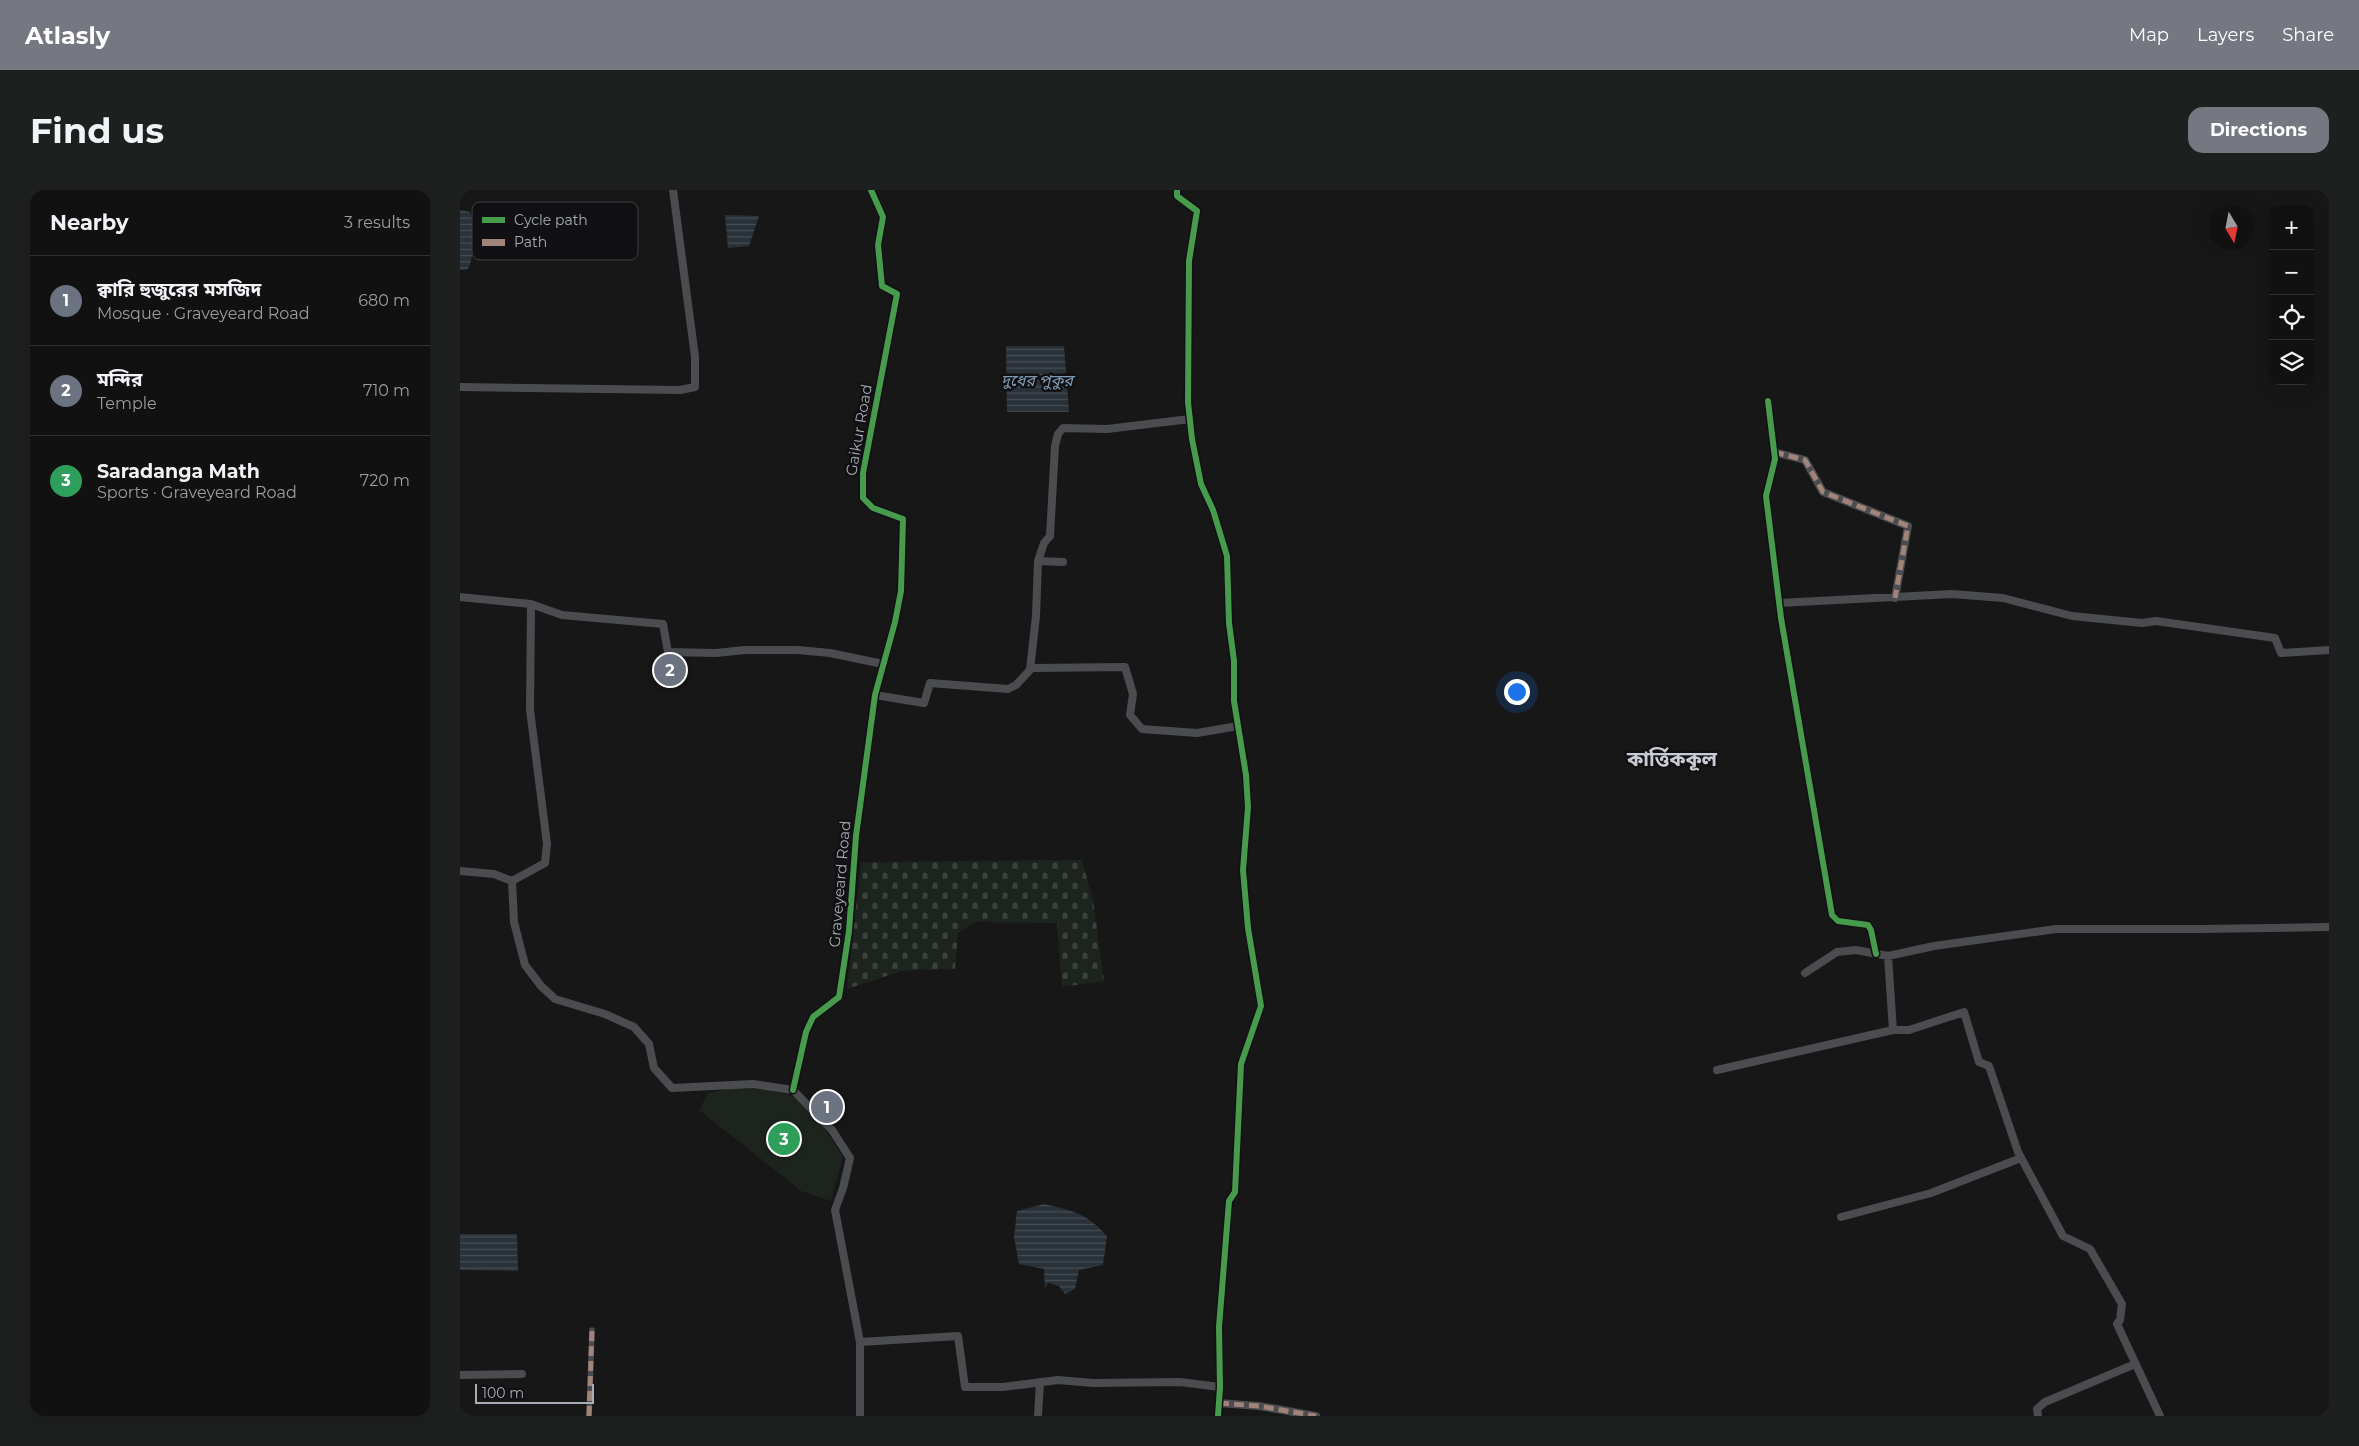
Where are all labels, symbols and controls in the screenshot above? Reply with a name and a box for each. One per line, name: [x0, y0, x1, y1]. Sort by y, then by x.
text: Atlasly: [25, 21, 110, 50]
text: Map: [2129, 24, 2169, 46]
text: Layers: [2197, 24, 2254, 46]
text: Share: [2282, 24, 2334, 46]
button: Directions: [2188, 107, 2329, 153]
text: Find us: [30, 109, 164, 152]
legend: [472, 202, 638, 260]
north arrow: [2209, 205, 2254, 250]
map controls: [2269, 205, 2314, 385]
button: +: [2269, 205, 2314, 250]
text: Nearby: [50, 210, 129, 235]
text: Cycle path: [514, 211, 588, 229]
text: 3 results: [344, 213, 410, 232]
text: Path: [514, 233, 547, 251]
button: −: [2269, 250, 2314, 295]
text: ক্বারি হুজুরের মসজিদ: [97, 278, 261, 301]
text: 1: [63, 291, 69, 310]
text: 680 m: [358, 291, 410, 310]
button: locate: [2269, 295, 2314, 340]
text: Mosque · Graveyeard Road: [97, 304, 310, 323]
button: layers: [2269, 340, 2314, 385]
text: মন্দির: [97, 368, 142, 391]
water label: দুধের পুকুর: [1001, 371, 1076, 390]
text: 2: [61, 381, 71, 400]
text: 710 m: [363, 381, 410, 400]
street label: Gaikur Road: [841, 383, 876, 477]
text: Temple: [97, 394, 157, 413]
text: Saradanga Math: [97, 460, 260, 483]
text: 3: [61, 471, 71, 490]
text: 720 m: [360, 471, 410, 490]
text: Sports · Graveyeard Road: [97, 483, 297, 502]
pin: 2: [654, 651, 686, 689]
your location: [1504, 679, 1530, 705]
district label: কার্ত্তিককূল: [1626, 747, 1718, 771]
street label: Graveyeard Road: [824, 820, 855, 948]
pin: 1: [811, 1088, 843, 1126]
pin: 3: [768, 1120, 800, 1158]
scale bar: [475, 1381, 594, 1404]
text: 100 m: [482, 1384, 524, 1402]

